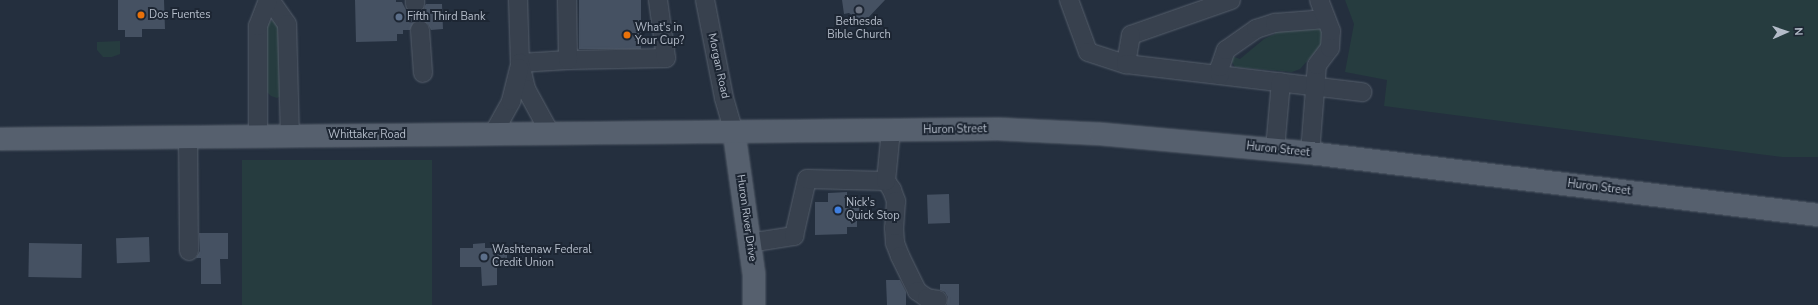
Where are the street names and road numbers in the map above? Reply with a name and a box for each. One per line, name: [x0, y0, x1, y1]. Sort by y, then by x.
street label: Morgan Road: [705, 32, 731, 100]
street label: Huron Street: [923, 123, 987, 137]
street label: Whittaker Road: [328, 128, 406, 142]
street label: Huron Street: [1246, 140, 1310, 160]
street label: Huron River Drive: [733, 174, 759, 262]
street label: Huron Street: [1567, 178, 1631, 198]

